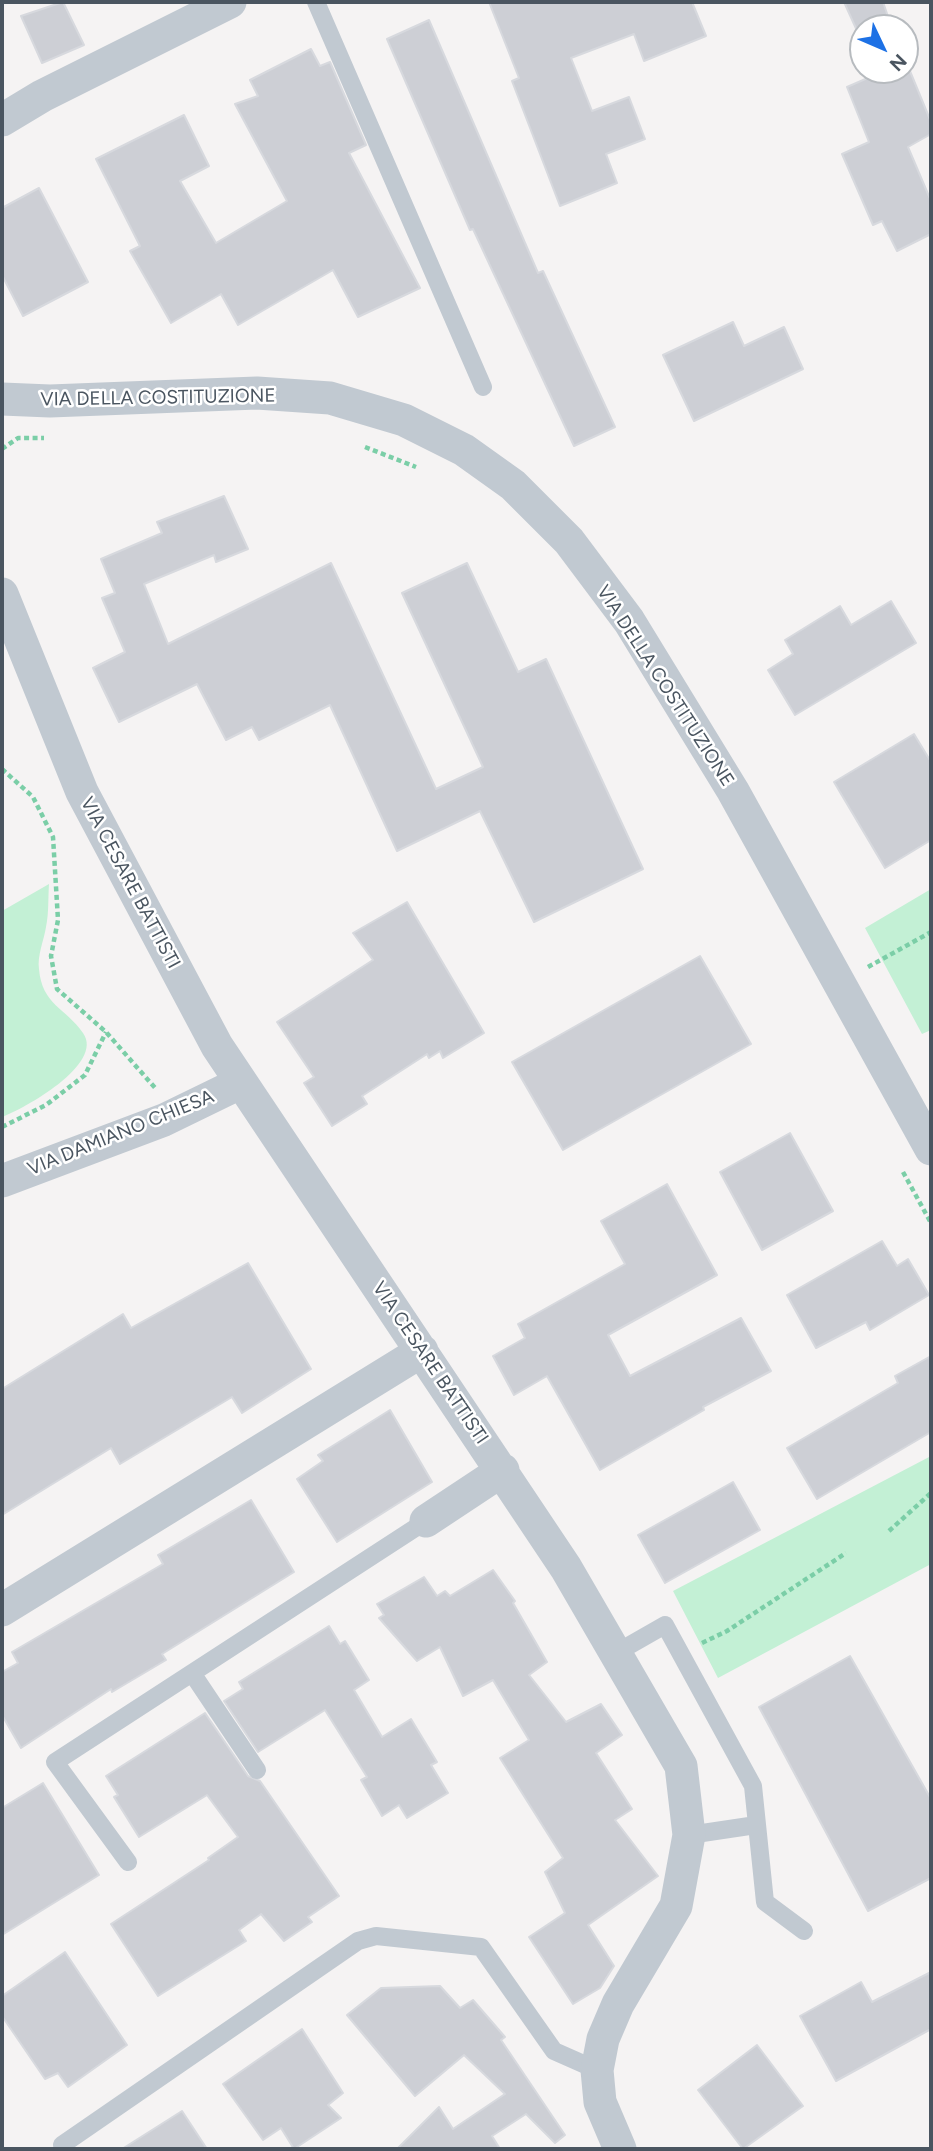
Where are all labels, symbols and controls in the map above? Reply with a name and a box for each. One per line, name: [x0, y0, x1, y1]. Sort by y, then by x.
north arrow: [849, 14, 919, 84]
text: N: [885, 49, 911, 76]
street label: VIA DELLA COSTITUZIONE: [40, 385, 276, 411]
street label: VIA DELLA COSTITUZIONE: [591, 581, 739, 791]
street label: VIA CESARE BATTISTI: [75, 793, 185, 973]
street label: VIA DAMIANO CHIESA: [25, 1085, 217, 1181]
street label: VIA CESARE BATTISTI: [367, 1278, 493, 1448]

